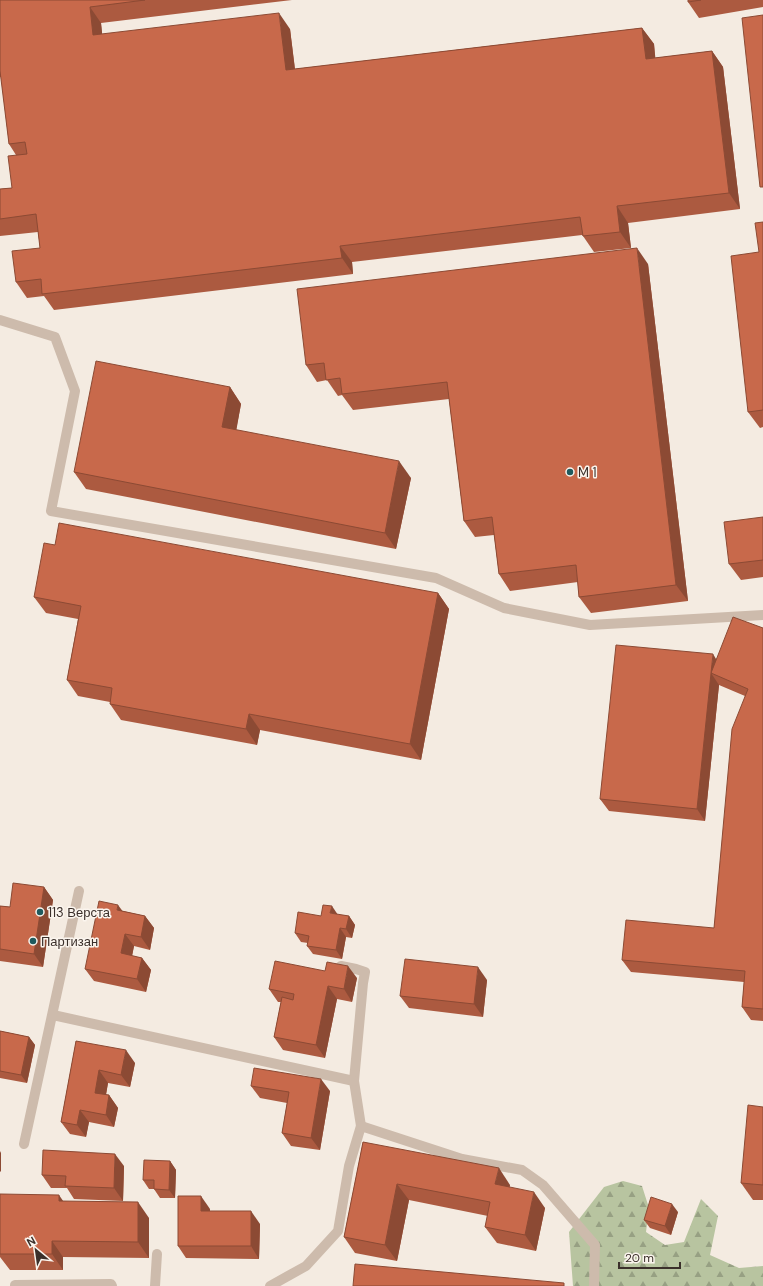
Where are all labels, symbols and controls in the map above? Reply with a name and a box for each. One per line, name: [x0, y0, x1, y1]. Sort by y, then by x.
place label: M 1: [578, 464, 596, 481]
marker: M 1: [565, 467, 575, 477]
place label: 113 Верста: [48, 904, 111, 921]
marker: 113 Верста: [35, 907, 45, 917]
place label: Партизан: [41, 933, 98, 950]
marker: Партизан: [28, 936, 38, 946]
north arrow: [16, 1230, 56, 1270]
text: N: [24, 1233, 38, 1249]
scale bar: [619, 1244, 680, 1270]
text: 20 m: [625, 1250, 654, 1266]

